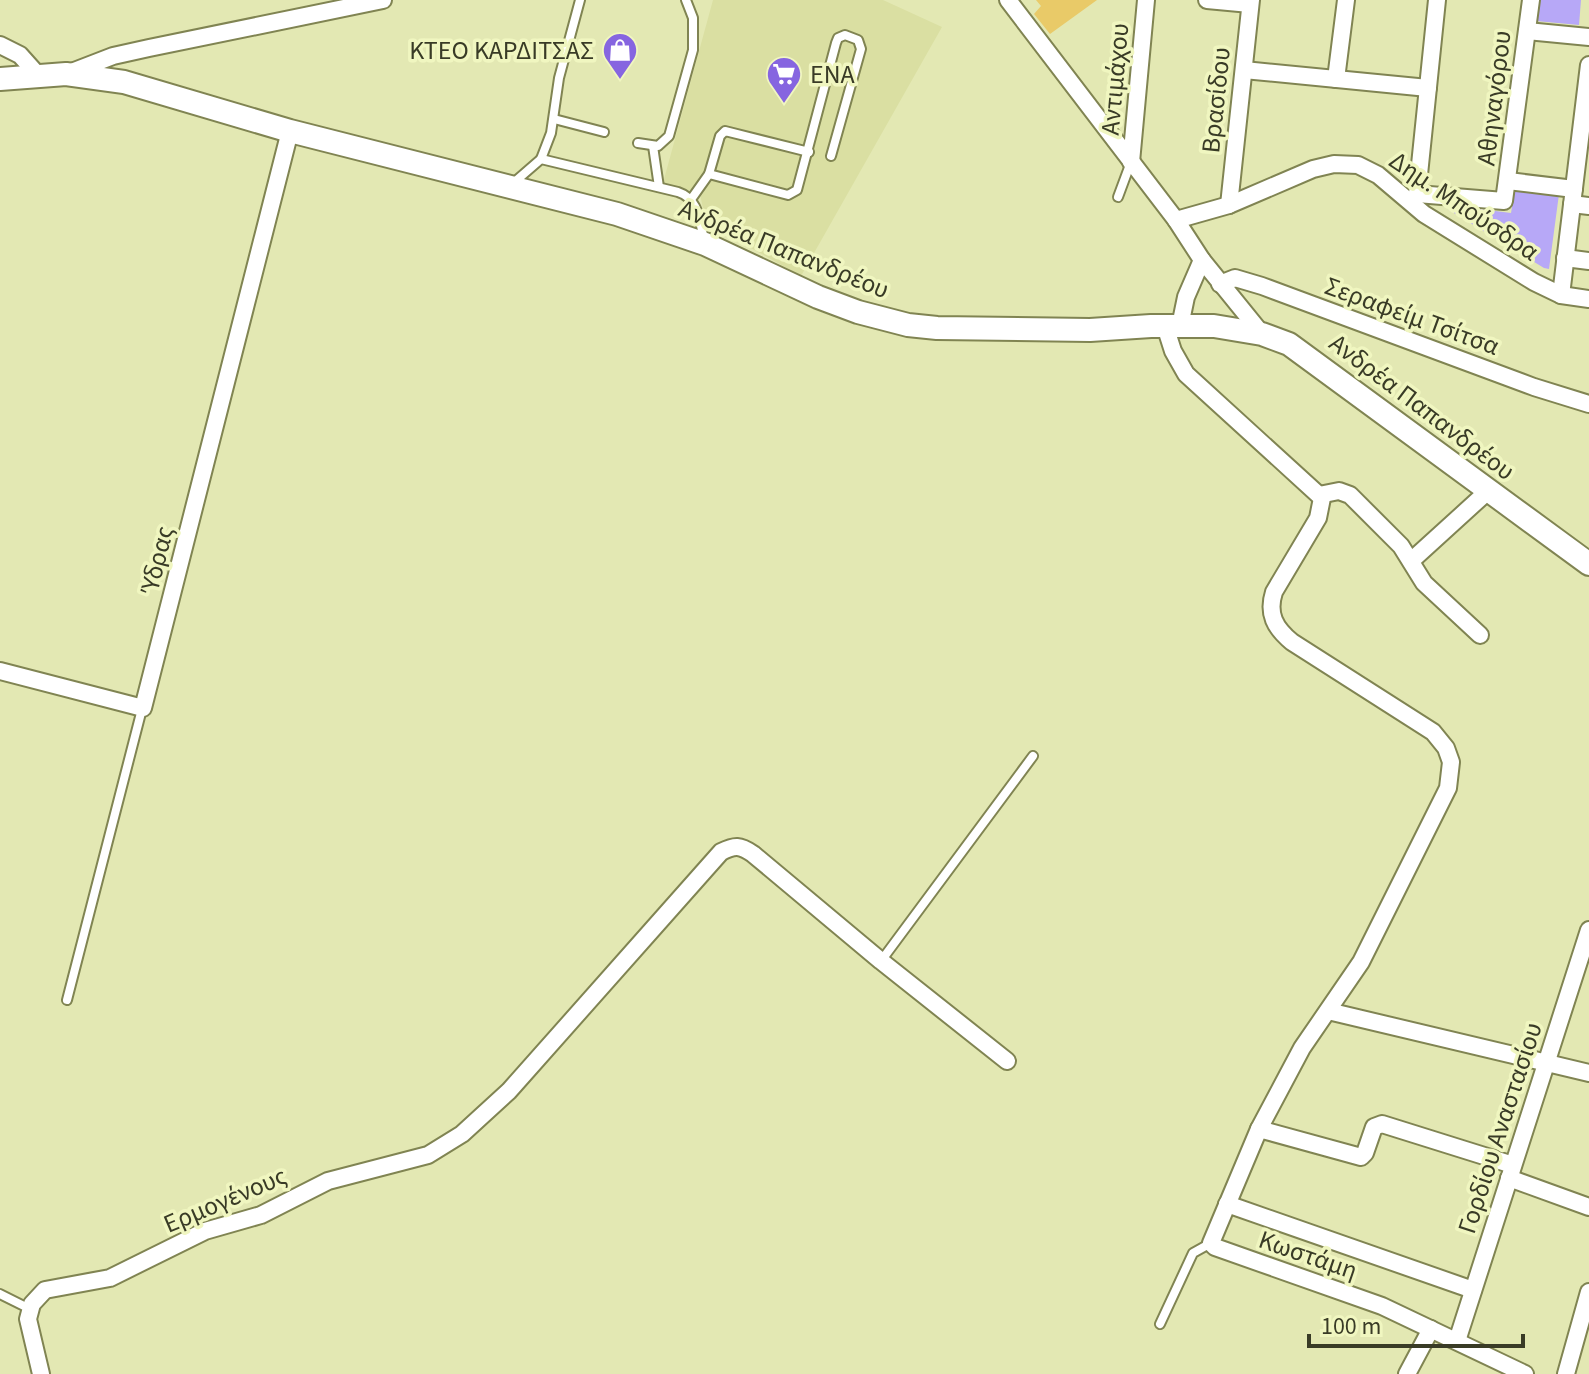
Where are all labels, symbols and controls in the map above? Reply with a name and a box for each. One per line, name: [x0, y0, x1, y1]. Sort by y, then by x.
street label: Αντιμάχου: [1092, 21, 1138, 137]
street label: Αθηναγόρου: [1467, 28, 1521, 168]
shop icon: ΚΤΕΟ ΚΑΡΔΙΤΣΑΣ: [601, 31, 639, 81]
place label: ΚΤΕΟ ΚΑΡΔΙΤΣΑΣ: [409, 32, 594, 69]
street label: Βρασίδου: [1192, 45, 1240, 155]
supermarket icon: ΕΝΑ: [765, 55, 803, 105]
place label: ΕΝΑ: [810, 56, 856, 93]
street label: Δημ. Μπούσδρα: [1382, 142, 1546, 270]
street label: Ανδρέα Παπανδρέου: [673, 190, 895, 308]
street label: Σεραφείμ Τσίτσα: [1320, 267, 1505, 365]
street label: Ανδρέα Παπανδρέου: [1321, 325, 1523, 489]
street label: Ύδρας: [131, 522, 183, 599]
street label: Γορδίου Αναστασίου: [1448, 1018, 1552, 1238]
street label: Ερμογένους: [158, 1158, 292, 1242]
street label: Κωστάμη: [1254, 1221, 1362, 1289]
scale bar: [1309, 1298, 1523, 1348]
text: 100 m: [1321, 1309, 1381, 1344]

